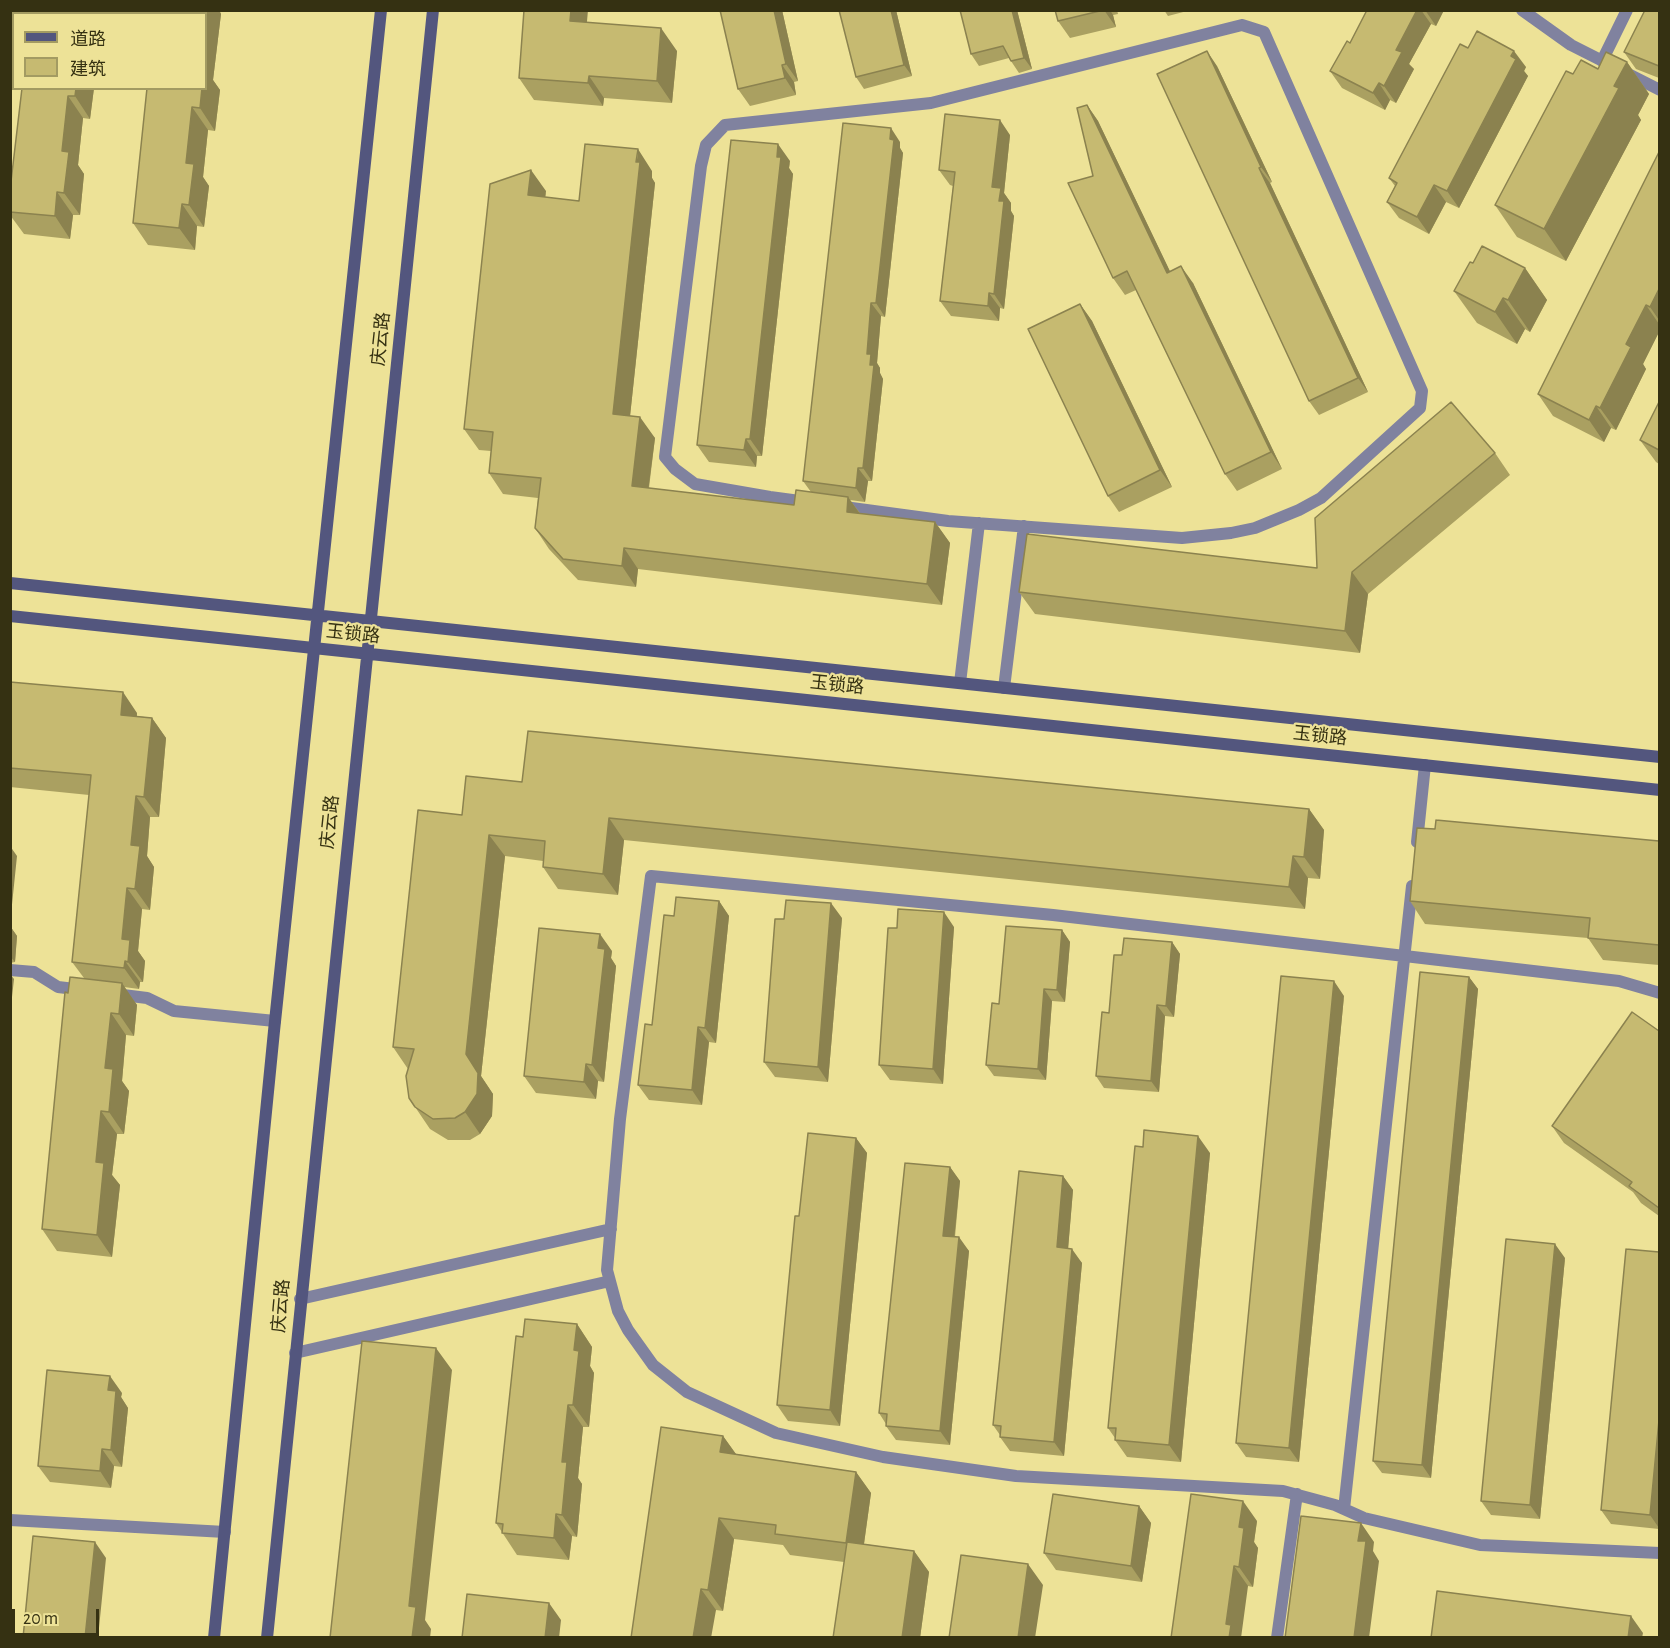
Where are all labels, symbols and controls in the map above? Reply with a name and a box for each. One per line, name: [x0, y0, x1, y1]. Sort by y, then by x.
legend: [12, 12, 207, 90]
text: 道路: [70, 31, 106, 49]
text: 建筑: [70, 61, 106, 79]
street label: 庆云路: [367, 311, 395, 367]
street label: 玉锁路: [325, 620, 381, 648]
street label: 玉锁路: [809, 671, 865, 699]
street label: 玉锁路: [1292, 722, 1348, 750]
street label: 庆云路: [316, 794, 344, 850]
street label: 庆云路: [268, 1278, 294, 1334]
scale bar: [15, 1597, 102, 1635]
text: 20 m: [23, 1610, 58, 1628]

